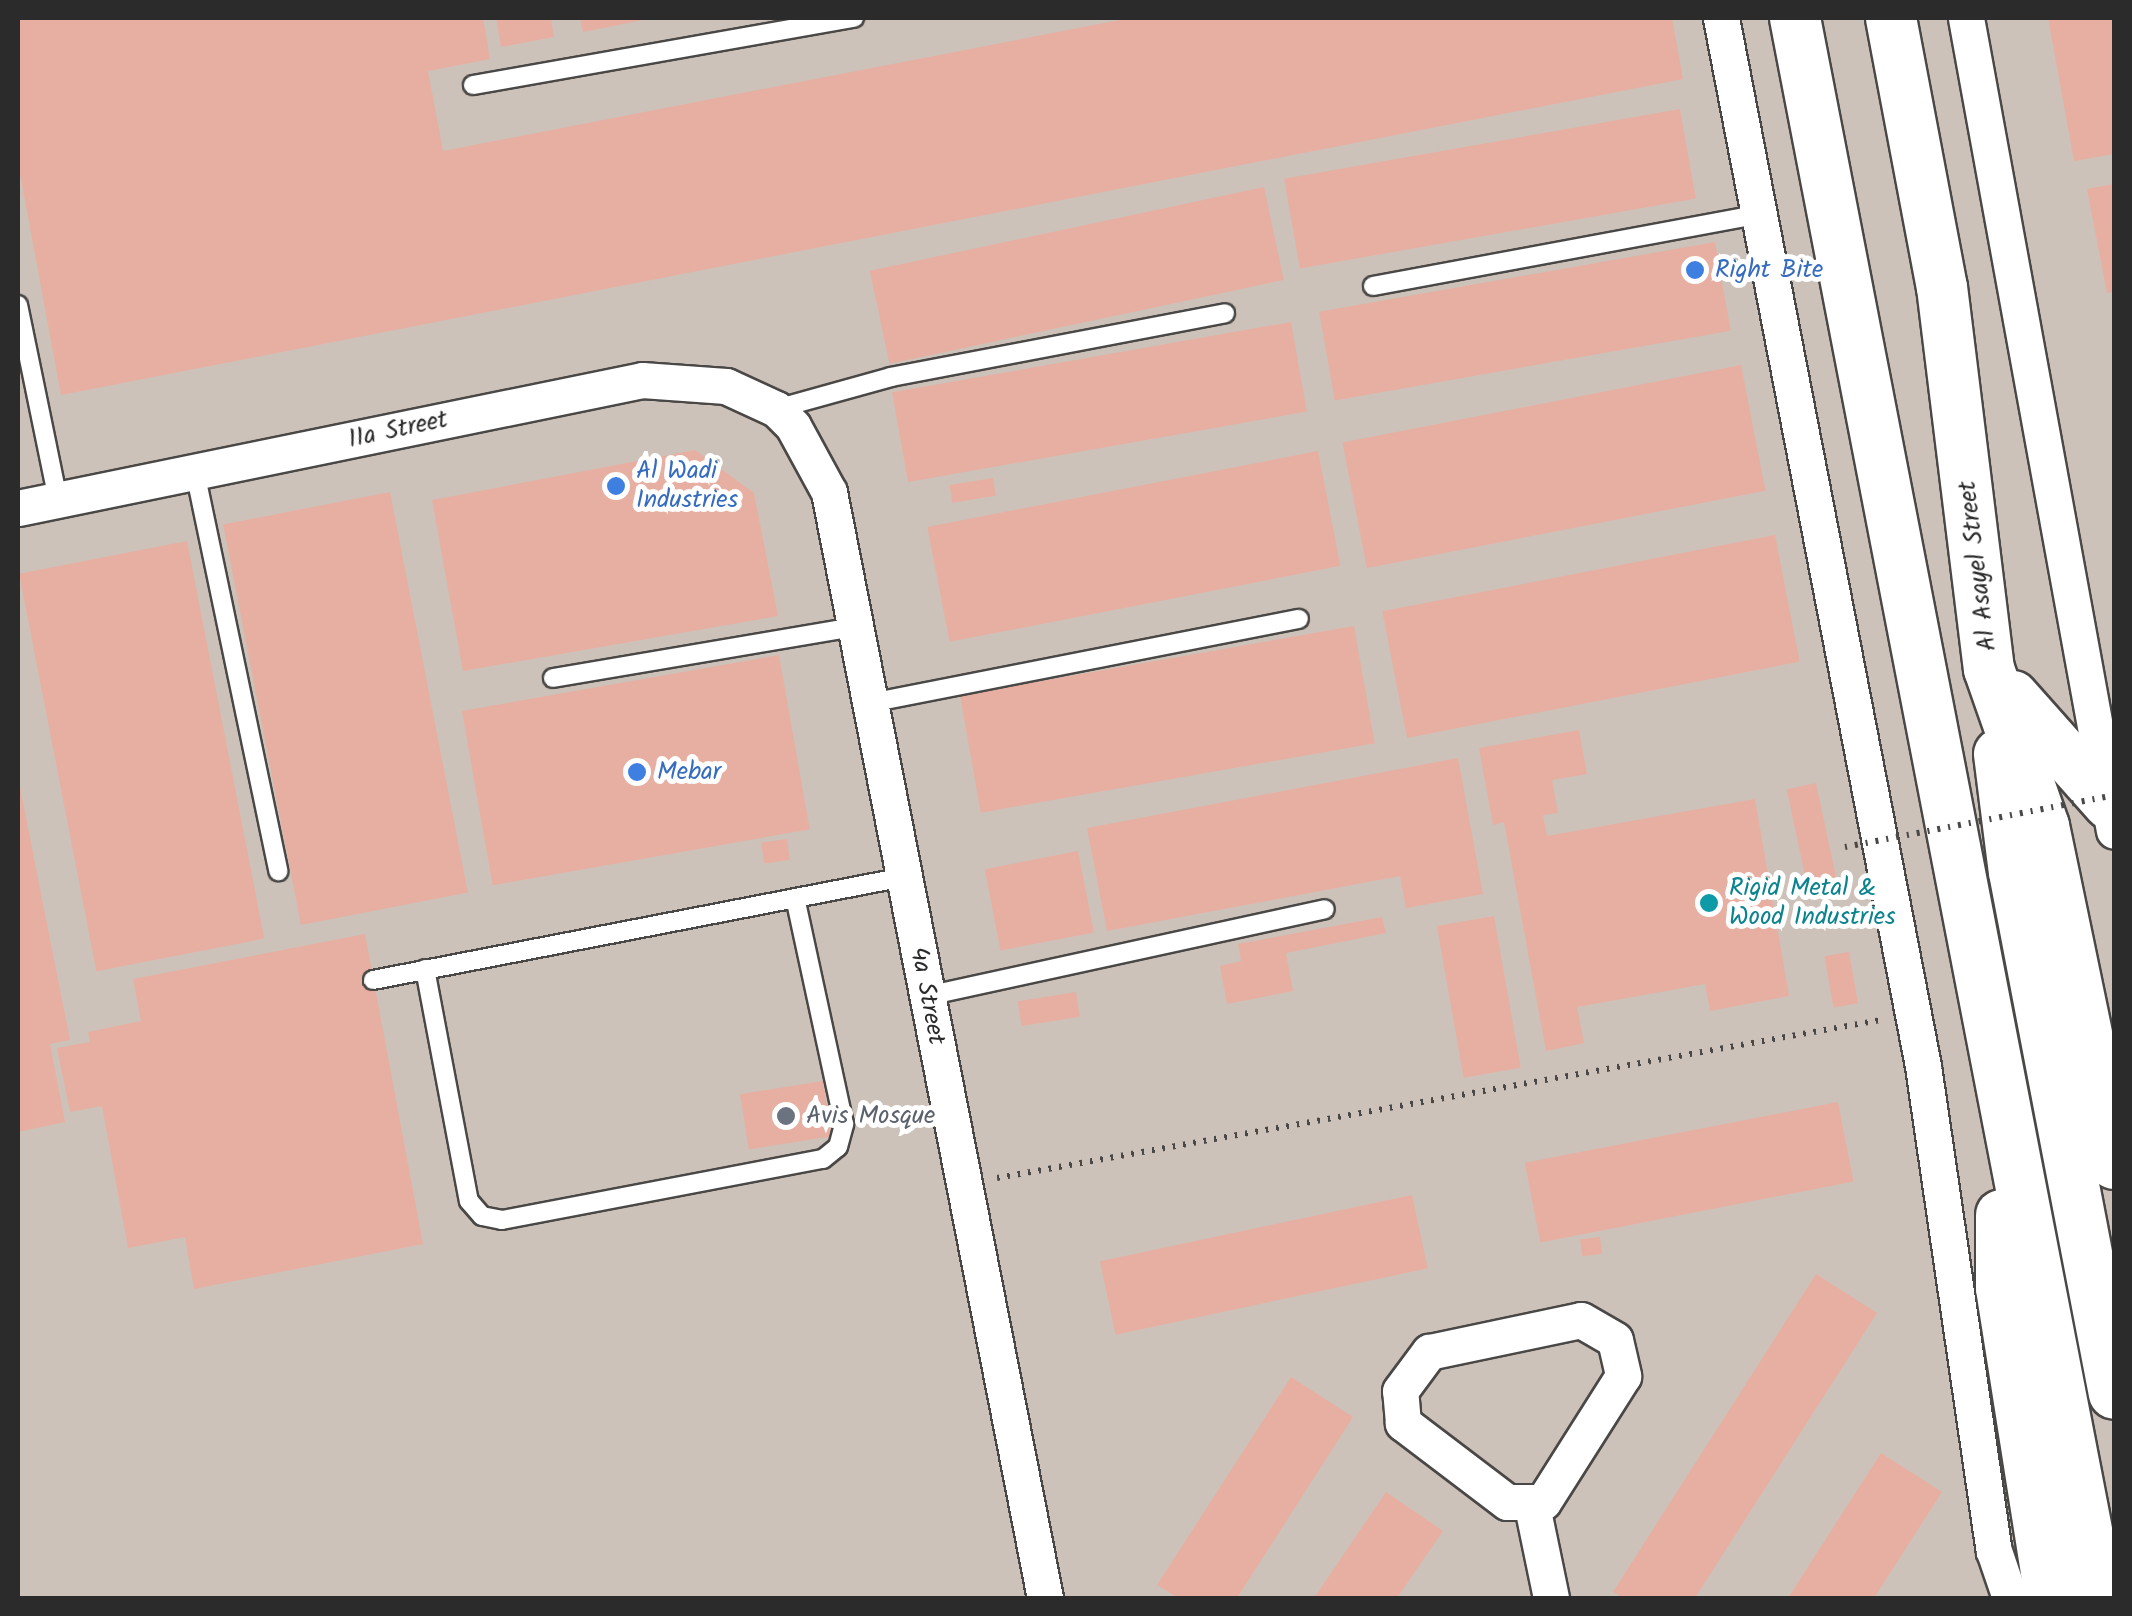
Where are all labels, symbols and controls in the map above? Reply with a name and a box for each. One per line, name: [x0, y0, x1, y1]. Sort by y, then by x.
place label: Right Bite: [1715, 255, 1823, 285]
marker: Right Bite: [1684, 259, 1706, 281]
street label: 11a Street: [346, 405, 450, 455]
place label: Al Wadi Industries: [636, 457, 738, 516]
marker: Al Wadi Industries: [605, 475, 627, 497]
street label: Al Asayel Street: [1953, 479, 2003, 653]
place label: Mebar: [657, 757, 721, 787]
marker: Mebar: [626, 761, 648, 783]
place label: Rigid Metal & Wood Industries: [1729, 874, 1896, 933]
marker: Rigid Metal & Wood Industries: [1698, 892, 1720, 914]
street label: 4a Street: [903, 945, 951, 1047]
place label: Avis Mosque: [806, 1101, 935, 1131]
marker: Avis Mosque: [775, 1105, 797, 1127]

